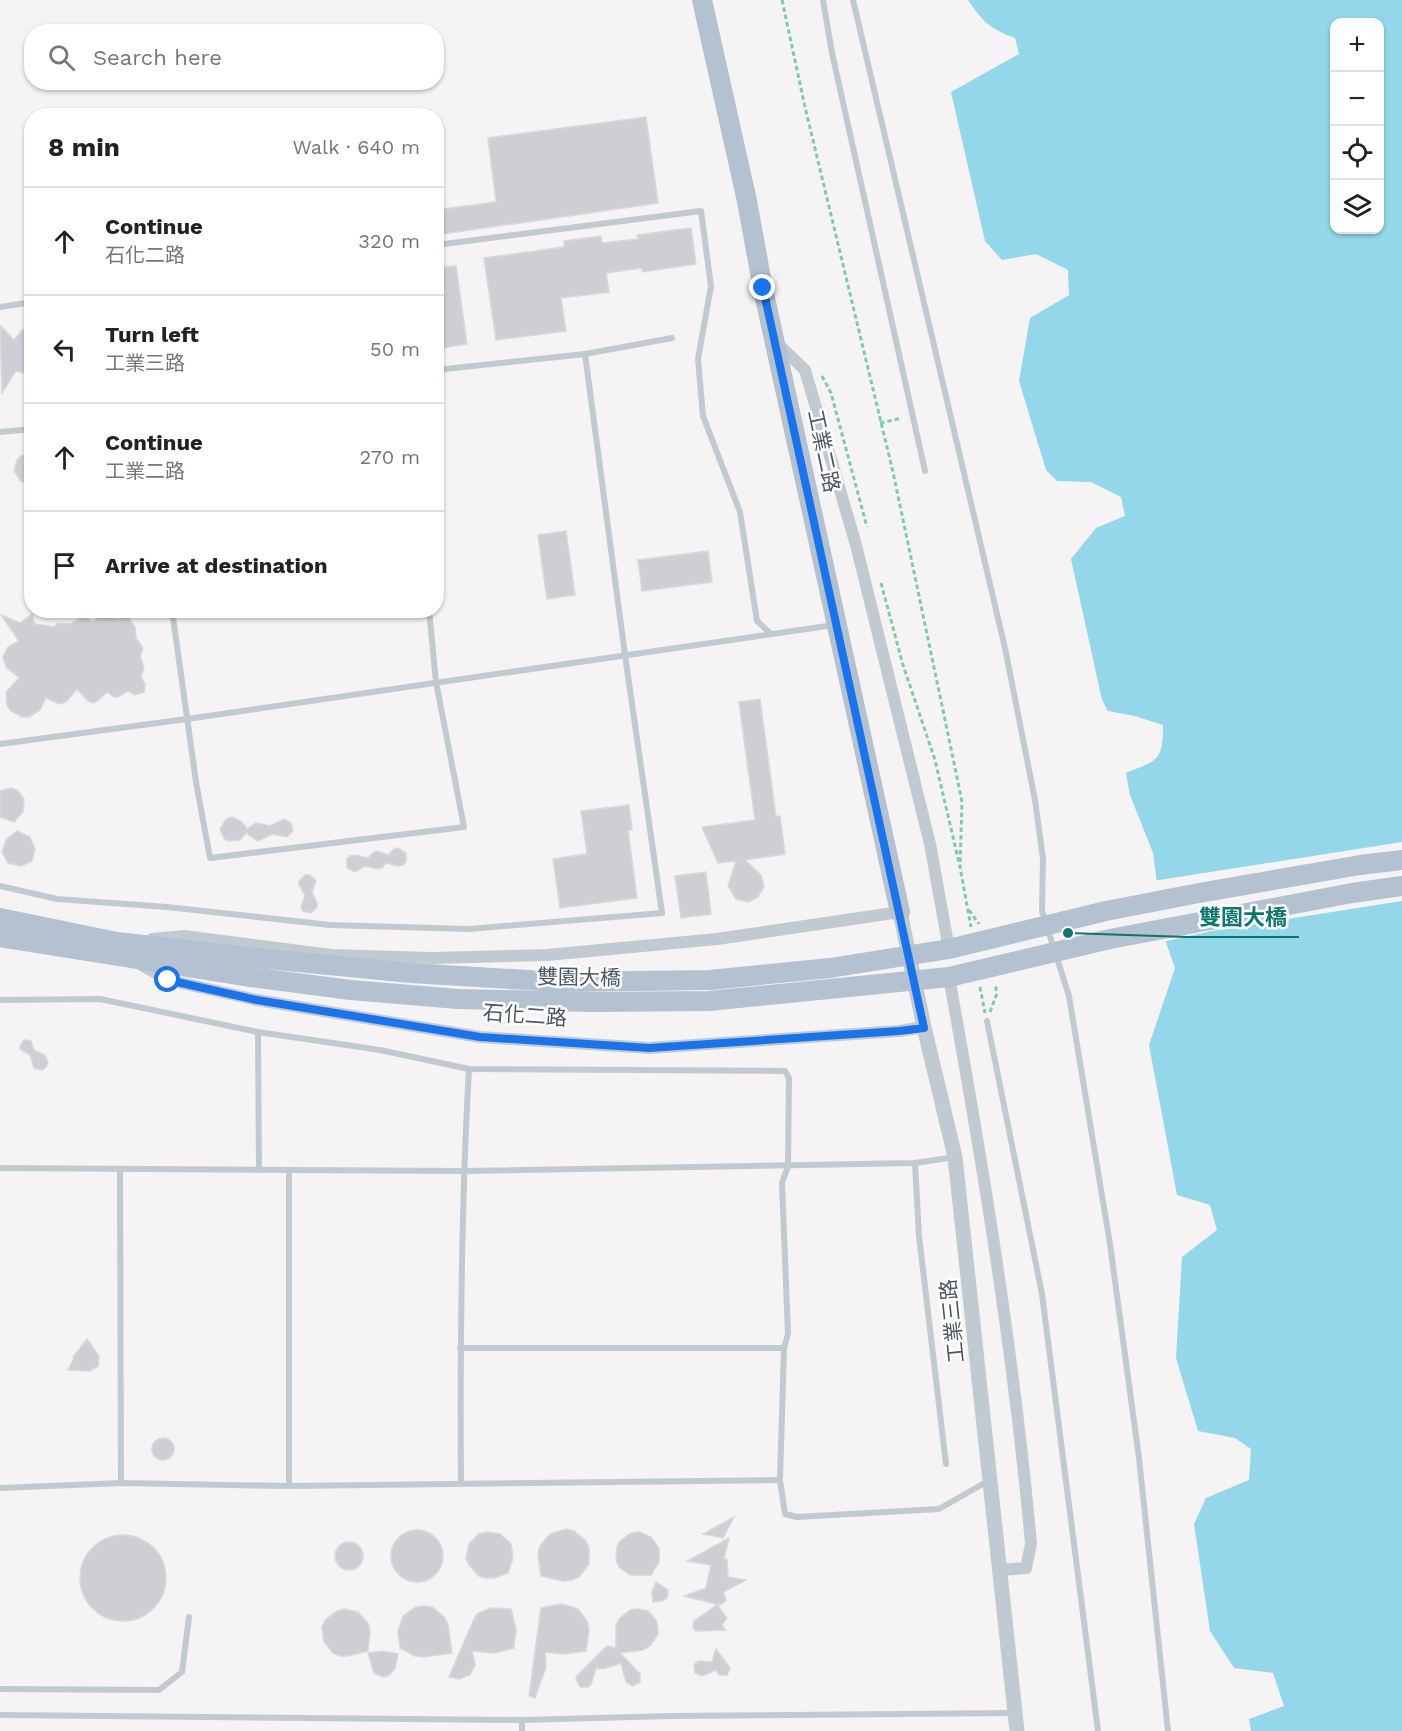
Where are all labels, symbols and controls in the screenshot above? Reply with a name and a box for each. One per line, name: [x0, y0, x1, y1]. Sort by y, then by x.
map controls: [1330, 18, 1384, 234]
button: +: [1330, 18, 1384, 72]
search box: [24, 24, 444, 90]
icon: search: [45, 41, 78, 74]
text: Search here: [93, 45, 222, 70]
button: −: [1330, 72, 1384, 126]
button: locate: [1330, 126, 1384, 180]
text: 8 min: [48, 132, 120, 162]
text: Walk · 640 m: [292, 135, 420, 159]
button: layers: [1330, 180, 1384, 234]
text: Continue: [105, 214, 203, 239]
icon: ahead: [48, 225, 81, 258]
text: 320 m: [358, 229, 420, 253]
text: 石化二路: [105, 243, 185, 267]
route end: [749, 274, 775, 300]
text: Turn left: [105, 322, 199, 347]
icon: left: [48, 333, 81, 366]
text: 50 m: [370, 337, 420, 361]
text: 工業三路: [105, 351, 185, 375]
street label: 工業二路: [803, 407, 845, 495]
text: Continue: [105, 430, 203, 455]
icon: ahead: [48, 441, 81, 474]
text: 270 m: [360, 445, 420, 469]
text: 工業二路: [105, 459, 185, 483]
icon: arrive: [48, 549, 81, 582]
text: Arrive at destination: [105, 553, 328, 578]
callout: 雙園大橋: [1187, 897, 1299, 937]
text: 雙園大橋: [1199, 905, 1287, 930]
street label: 雙園大橋: [537, 964, 621, 990]
route start: [154, 966, 180, 992]
street label: 石化二路: [482, 1000, 568, 1030]
street label: 工業三路: [935, 1278, 969, 1364]

